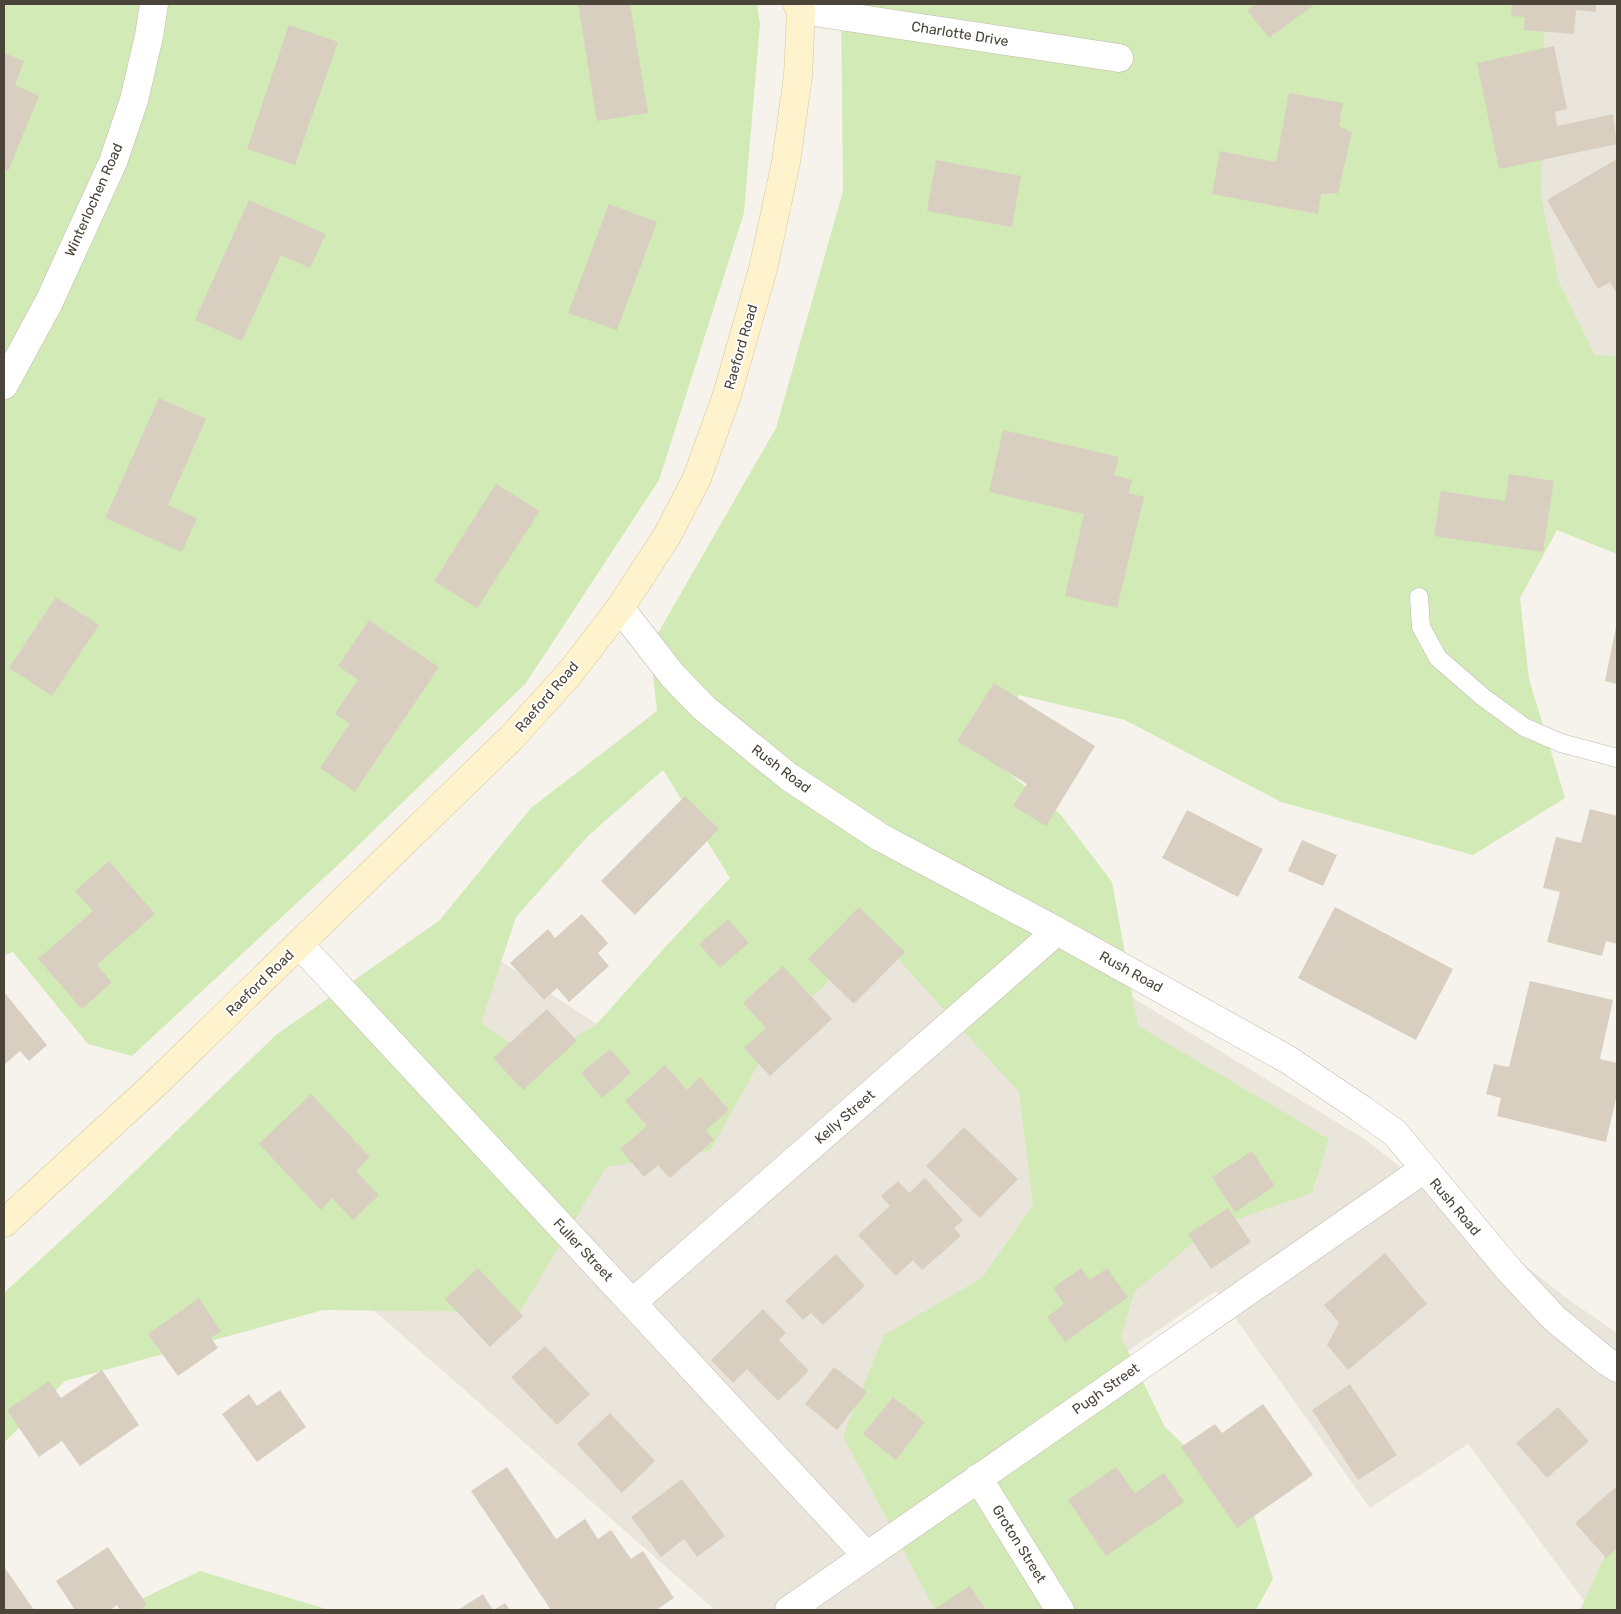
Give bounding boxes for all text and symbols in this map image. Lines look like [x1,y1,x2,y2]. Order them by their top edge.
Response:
street label: Charlotte Drive [910,18,1010,50]
street label: Winterlochen Road [61,141,127,259]
street label: Raeford Road [721,302,761,392]
street label: Raeford Road [512,658,582,736]
street label: Rush Road [748,741,814,797]
street label: Raeford Road [222,946,298,1020]
street label: Rush Road [1096,948,1166,996]
street label: Kelly Street [812,1086,879,1148]
street label: Rush Road [1426,1175,1484,1239]
street label: Fuller Street [549,1215,617,1285]
street label: Pugh Street [1069,1359,1143,1418]
street label: Groton Street [988,1502,1050,1587]

